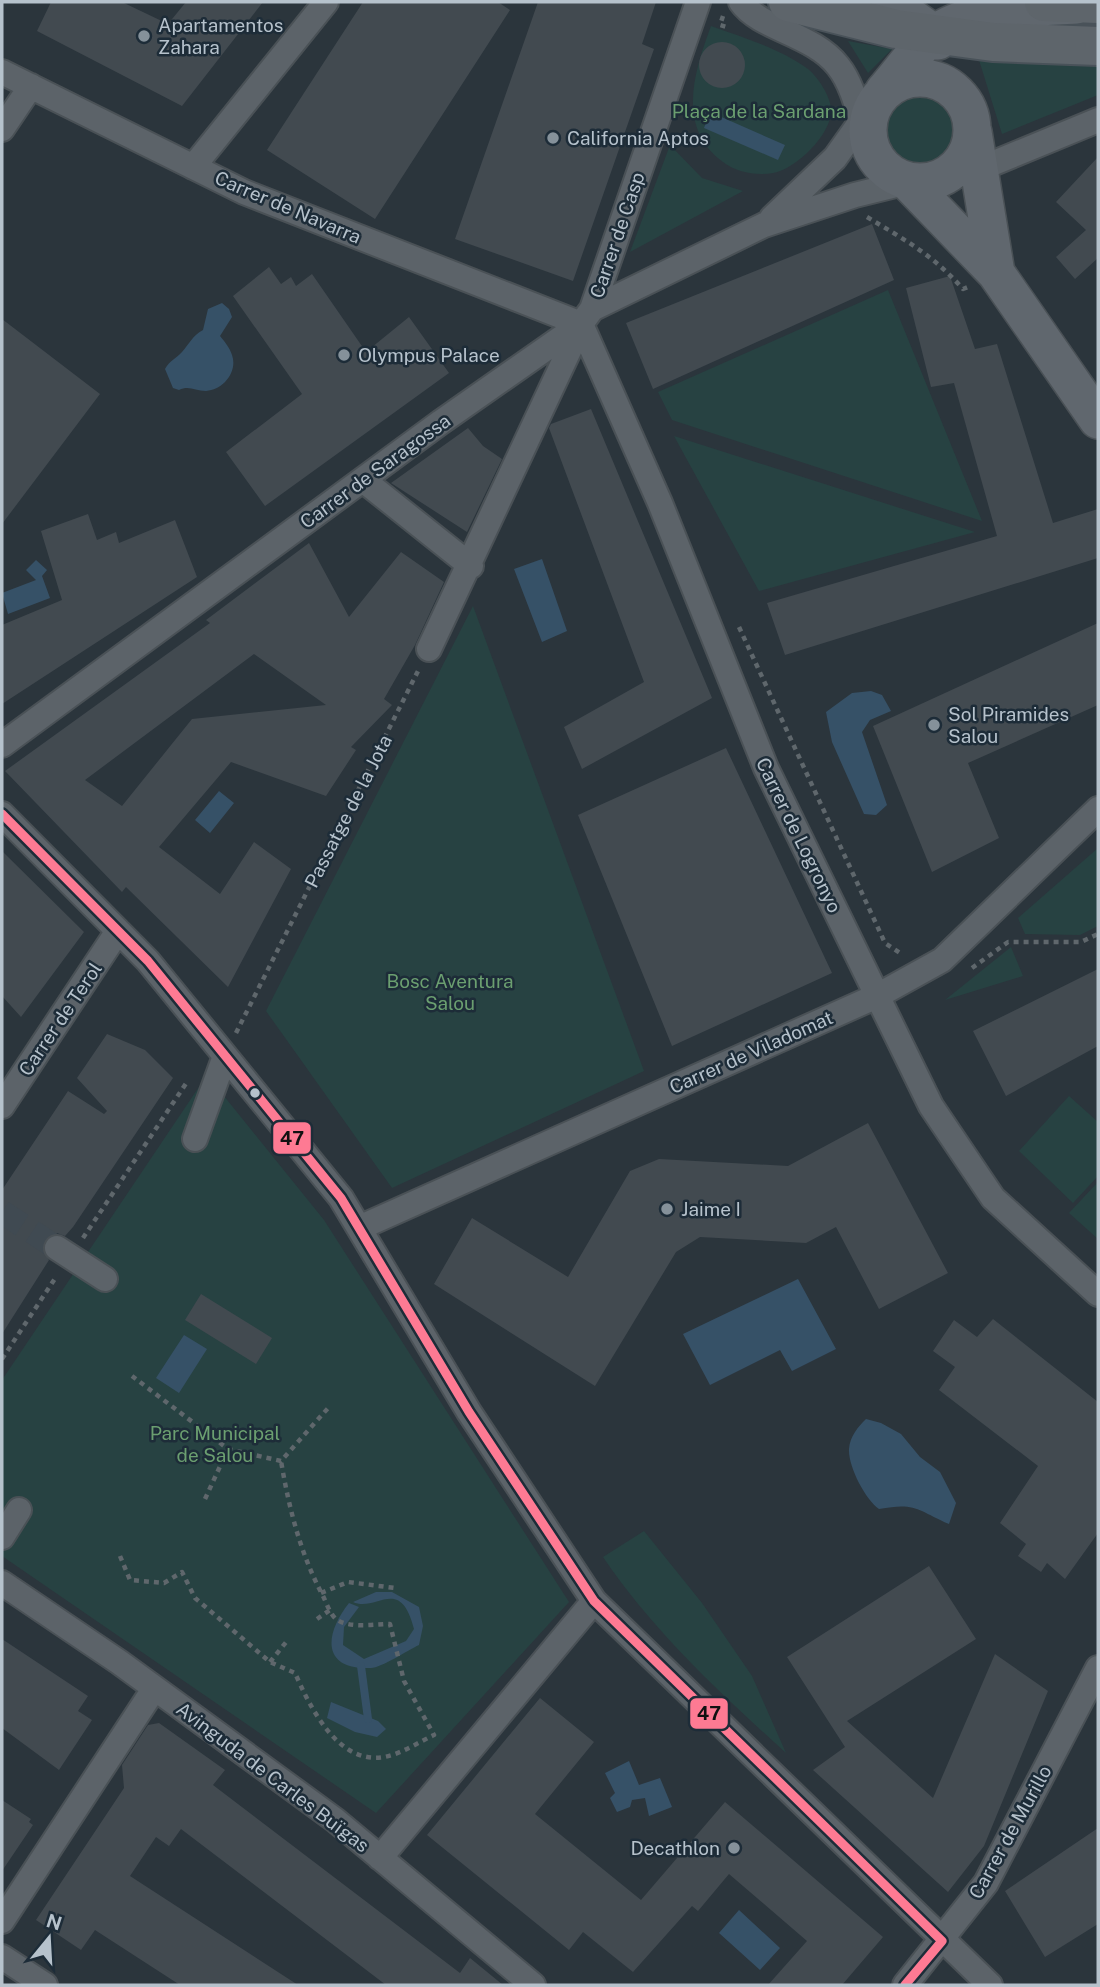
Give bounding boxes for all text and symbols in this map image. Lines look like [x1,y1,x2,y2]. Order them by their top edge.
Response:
place label: Apartamentos Zahara [158,14,283,58]
marker: Apartamentos Zahara [136,28,152,44]
park label: Plaça de la Sardana [672,100,846,122]
place label: California Aptos [567,127,709,149]
marker: California Aptos [545,130,561,146]
street label: Carrer de Navarra [212,166,364,248]
street label: Carrer de Casp [585,169,649,301]
place label: Olympus Palace [358,344,500,366]
marker: Olympus Palace [336,347,352,363]
street label: Carrer de Saragossa [296,409,454,533]
place label: Sol Piramides Salou [948,703,1069,747]
marker: Sol Piramides Salou [926,717,942,733]
street label: Passatge de la Jota [300,731,396,891]
street label: Carrer de Logronyo [752,754,846,916]
street label: Carrer de Terol [14,958,106,1080]
park label: Bosc Aventura Salou [386,970,514,1014]
street label: Carrer de Viladomat [666,1006,836,1098]
unlabelled marker [248,1086,262,1100]
line badge: 47 [272,1121,312,1155]
text: 47 [280,1127,304,1149]
place label: Jaime I [681,1198,741,1220]
marker: Jaime I [659,1201,675,1217]
park label: Parc Municipal de Salou [150,1422,280,1466]
street label: Avinguda de Carles Buïgas [172,1697,374,1857]
line badge: 47 [689,1697,729,1730]
text: 47 [697,1702,721,1724]
street label: Carrer de Murillo [964,1761,1056,1903]
place label: Decathlon [630,1837,720,1859]
marker: Decathlon [726,1840,742,1856]
north arrow [14,1903,84,1973]
text: N [44,1909,65,1935]

